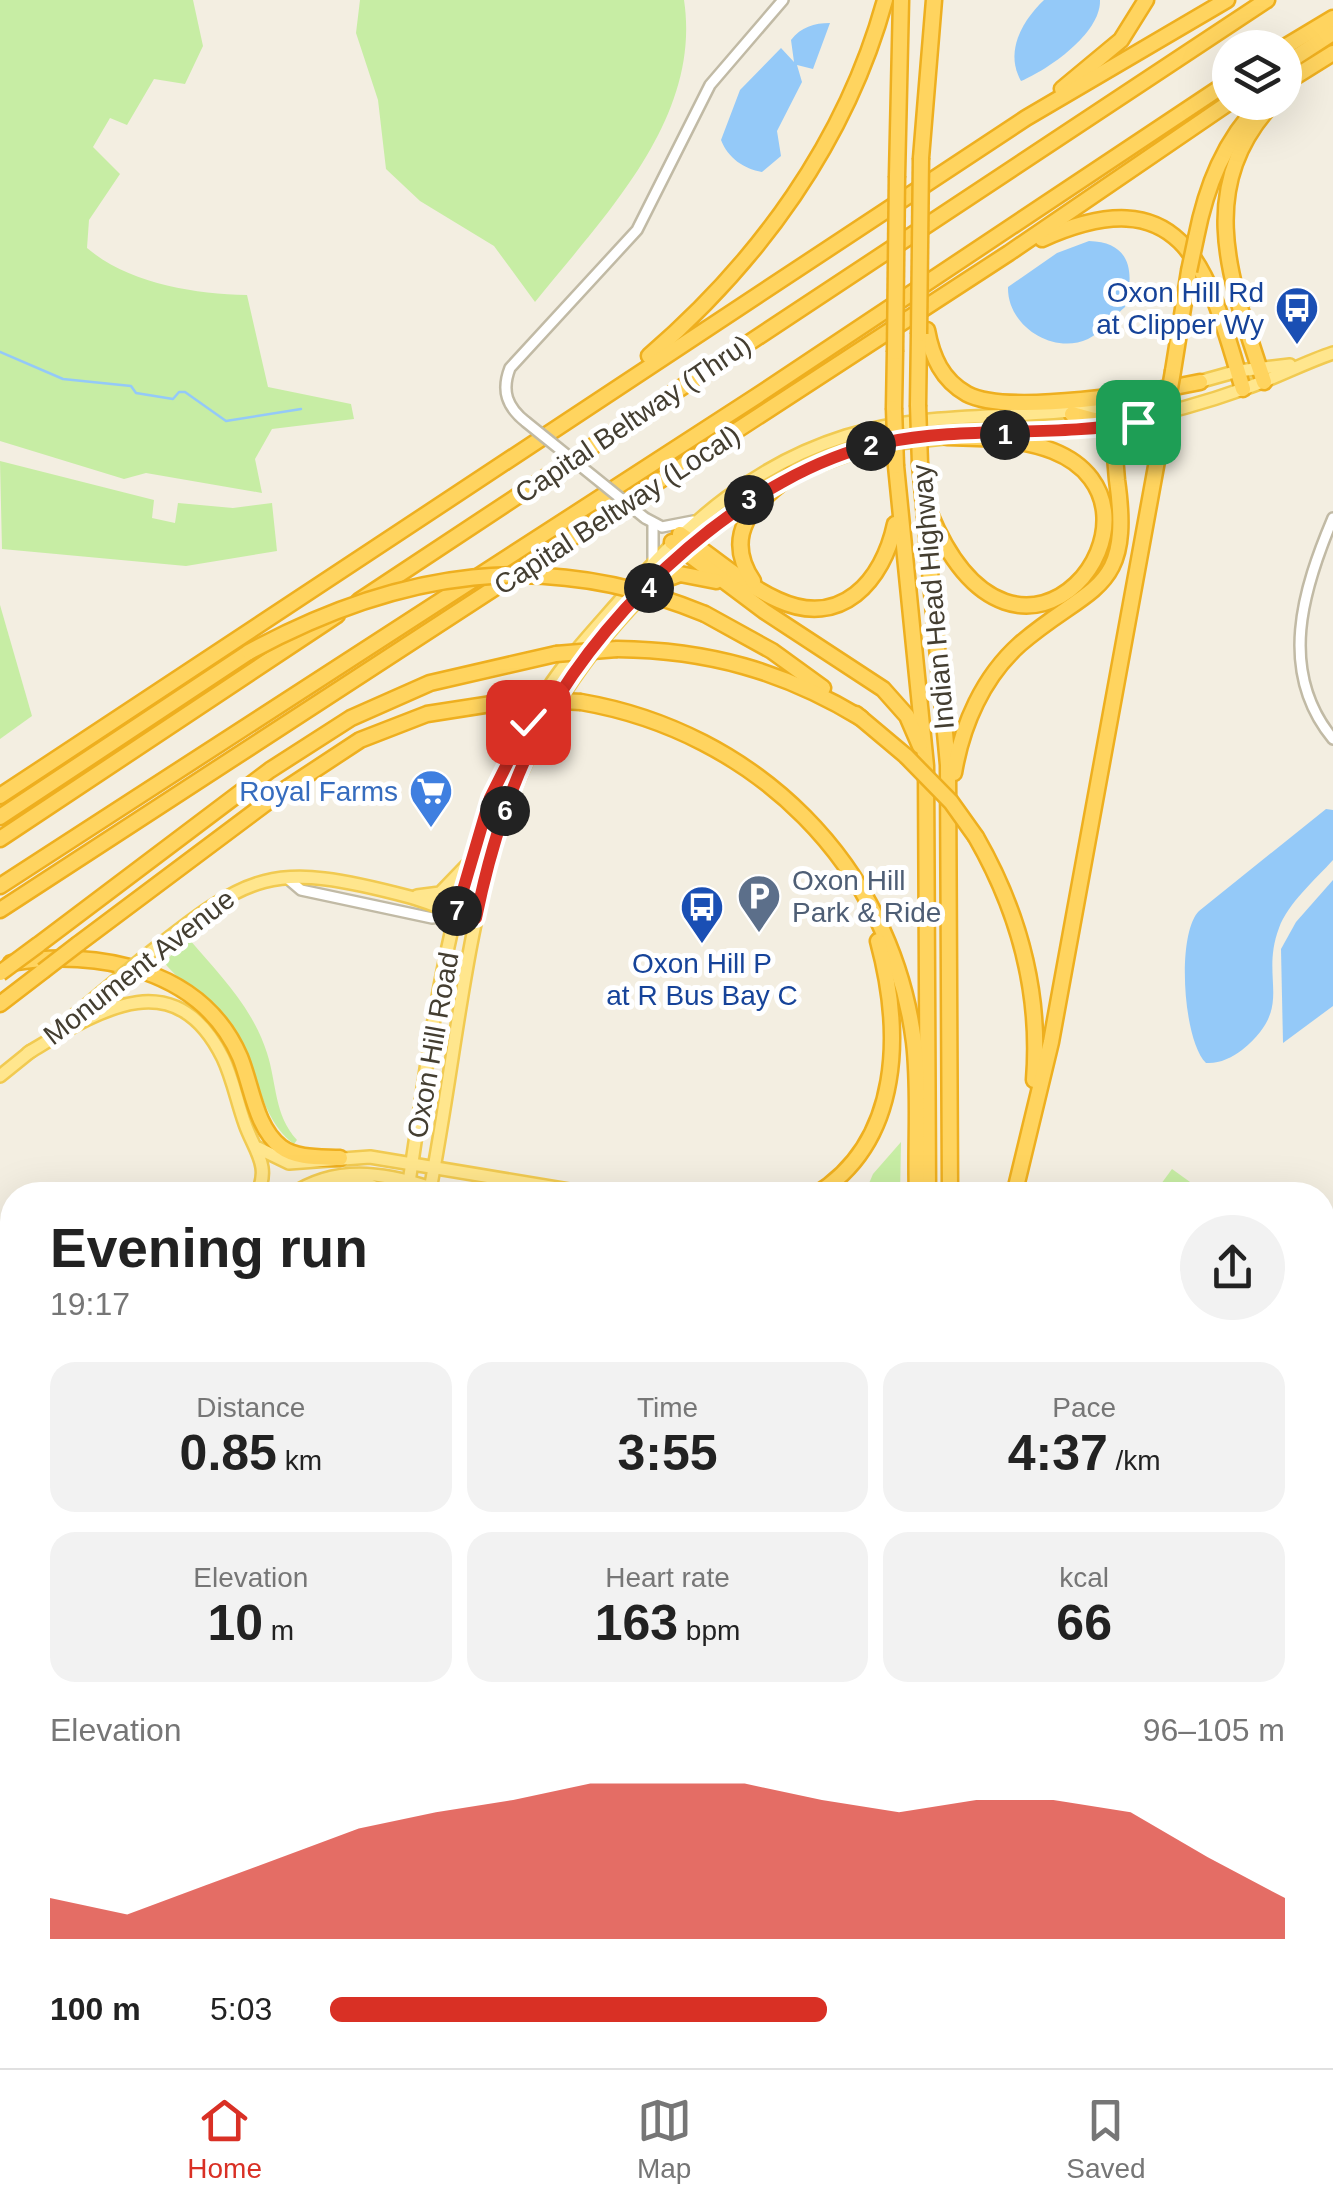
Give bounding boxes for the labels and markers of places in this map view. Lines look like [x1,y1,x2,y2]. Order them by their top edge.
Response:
place label: Oxon Hill Rd at Clipper Wy [1096,277,1264,340]
bus stop icon: Oxon Hill Rd at Clipper Wy [1274,285,1320,346]
pin [1096,380,1181,465]
pin: 1 [980,410,1030,460]
pin: 2 [846,421,896,471]
pin: 3 [724,475,774,525]
pin: 4 [624,563,674,613]
pin [486,680,571,765]
supermarket icon: Royal Farms [408,768,454,829]
place label: Royal Farms [239,776,398,807]
pin: 6 [480,786,530,836]
place label: Oxon Hill Park & Ride [792,865,941,928]
parking icon: Oxon Hill Park & Ride [736,873,782,934]
bus stop icon: Oxon Hill P at R Bus Bay C [679,884,725,945]
pin: 7 [432,886,482,936]
place label: Oxon Hill P at R Bus Bay C [606,948,798,1011]

